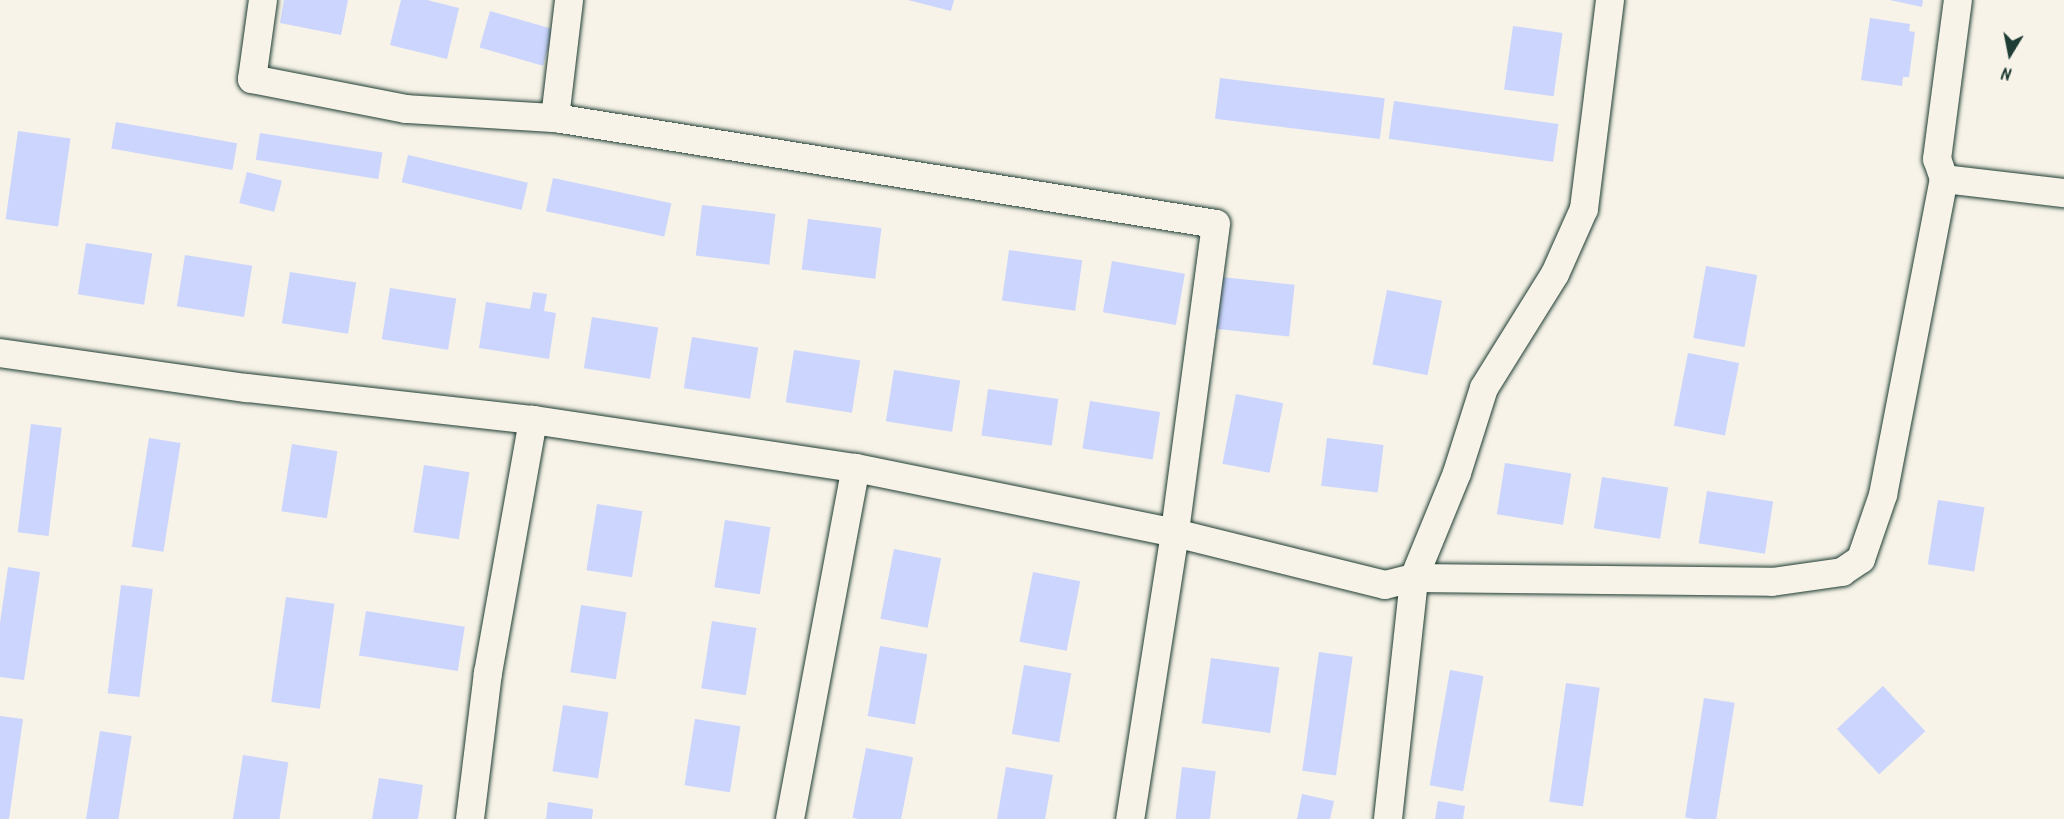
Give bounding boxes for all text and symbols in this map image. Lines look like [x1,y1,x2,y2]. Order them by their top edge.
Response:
north arrow [1980,24,2040,84]
text: N [2000,59,2014,85]

